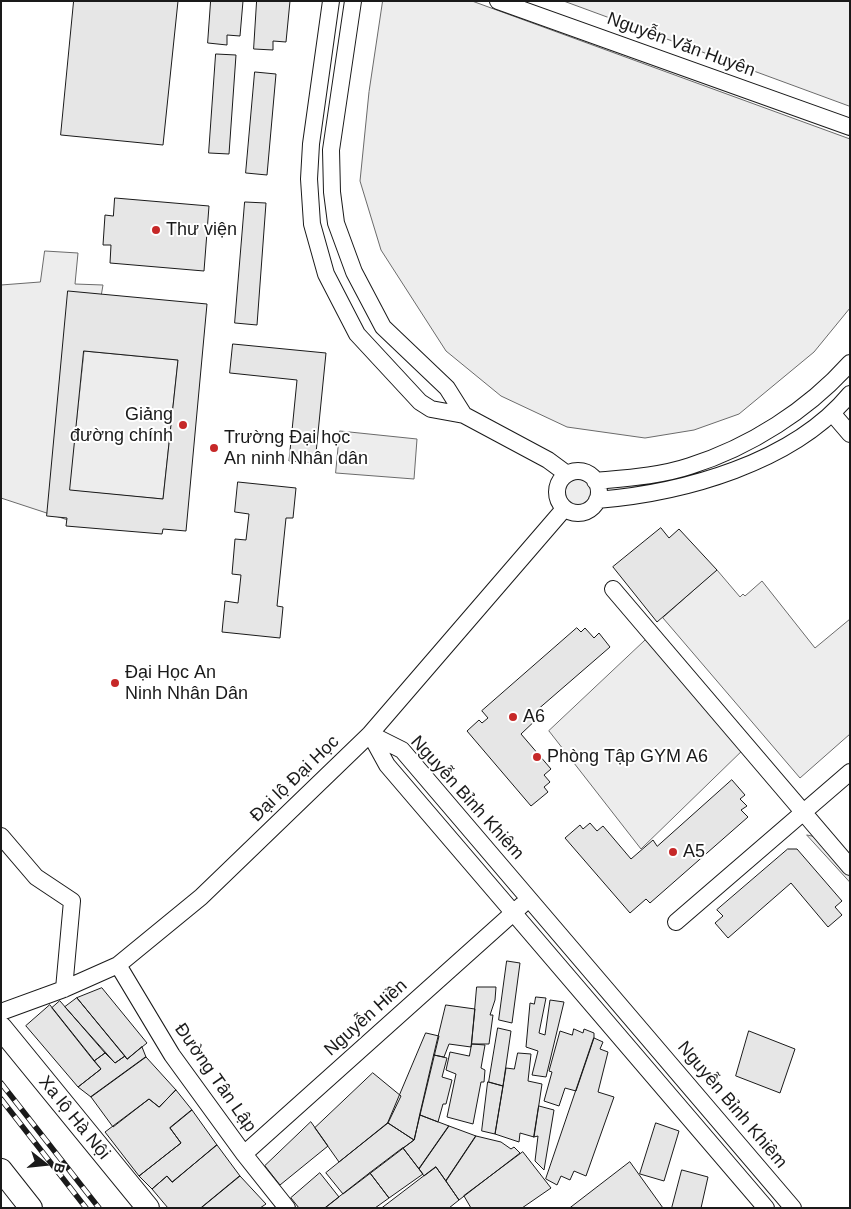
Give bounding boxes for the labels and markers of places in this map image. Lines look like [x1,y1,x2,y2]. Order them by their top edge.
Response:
place label: Thư viện [166,219,237,241]
marker: Thư viện [150,224,162,236]
place label: Giảng đường chính [70,404,173,446]
marker: Giảng đường chính [177,419,189,431]
place label: Trường Đại học An ninh Nhân dân [224,427,368,469]
marker: Trường Đại học An ninh Nhân dân [208,442,220,454]
place label: Đại Học An Ninh Nhân Dân [125,662,248,704]
marker: Đại Học An Ninh Nhân Dân [109,677,121,689]
place label: A6 [523,706,545,728]
marker: A6 [507,711,519,723]
place label: Phòng Tập GYM A6 [547,746,708,768]
marker: Phòng Tập GYM A6 [531,751,543,763]
place label: A5 [683,841,705,863]
marker: A5 [667,846,679,858]

